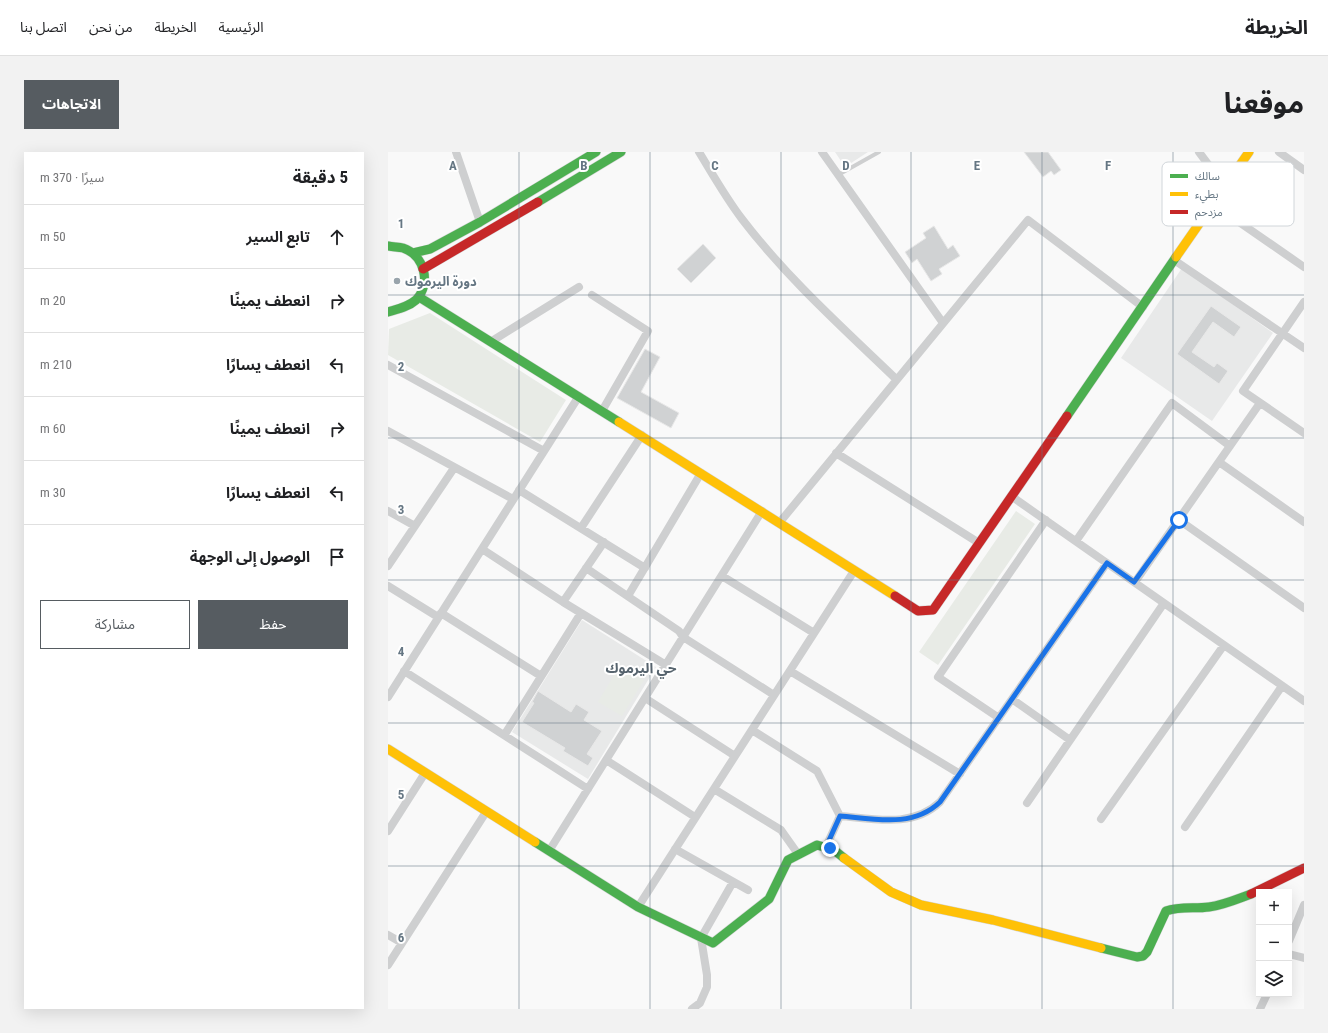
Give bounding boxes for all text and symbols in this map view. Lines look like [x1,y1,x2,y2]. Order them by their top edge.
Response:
text: الخريطة [1245,16,1308,39]
text: اتصل بنا [20,19,67,35]
text: من نحن [89,19,133,35]
text: الخريطة [155,19,197,35]
text: الرئيسية [219,19,264,35]
button: الاتجاهات [24,80,119,129]
text: موقعنا [1224,87,1304,120]
text: A [449,158,457,173]
text: B [580,158,588,173]
text: C [711,158,719,173]
text: D [842,158,850,173]
text: E [974,158,981,173]
text: F [1105,158,1111,173]
legend [1162,162,1294,226]
text: 5 دقيقة [293,167,348,187]
text: سيرًا · 370 m [40,170,104,185]
text: سالك [1195,170,1220,183]
text: بطيء [1195,188,1218,204]
text: مزدحم [1195,206,1223,221]
text: 1 [398,216,404,231]
icon: ahead [326,226,348,248]
text: تابع السير [246,228,310,246]
text: 50 m [40,229,66,244]
place label: دورة اليرموك [405,274,477,289]
marker: دورة اليرموك [392,276,402,286]
icon: right [326,290,348,312]
text: انعطف يمينًا [230,292,310,310]
text: 20 m [40,293,66,308]
icon: left [326,354,348,376]
text: انعطف يسارًا [226,356,310,374]
text: 210 m [40,357,72,372]
text: 2 [398,359,405,374]
icon: right [326,418,348,440]
text: انعطف يمينًا [230,420,310,438]
text: 60 m [40,421,66,436]
icon: left [326,482,348,504]
text: انعطف يسارًا [226,484,310,502]
text: 30 m [40,485,66,500]
text: 3 [398,502,404,517]
route start [1170,511,1188,529]
icon: arrive [326,546,348,568]
text: الوصول إلى الوجهة [190,548,310,566]
button: مشاركة [40,600,190,649]
button: حفظ [198,600,348,649]
text: 4 [398,644,405,659]
district label: حي اليرموك [605,660,677,679]
text: 5 [398,787,405,802]
route end [821,839,839,857]
map controls [1256,889,1292,997]
button: + [1256,889,1292,925]
button: − [1256,925,1292,961]
text: 6 [398,930,405,945]
button: layers [1256,961,1292,997]

